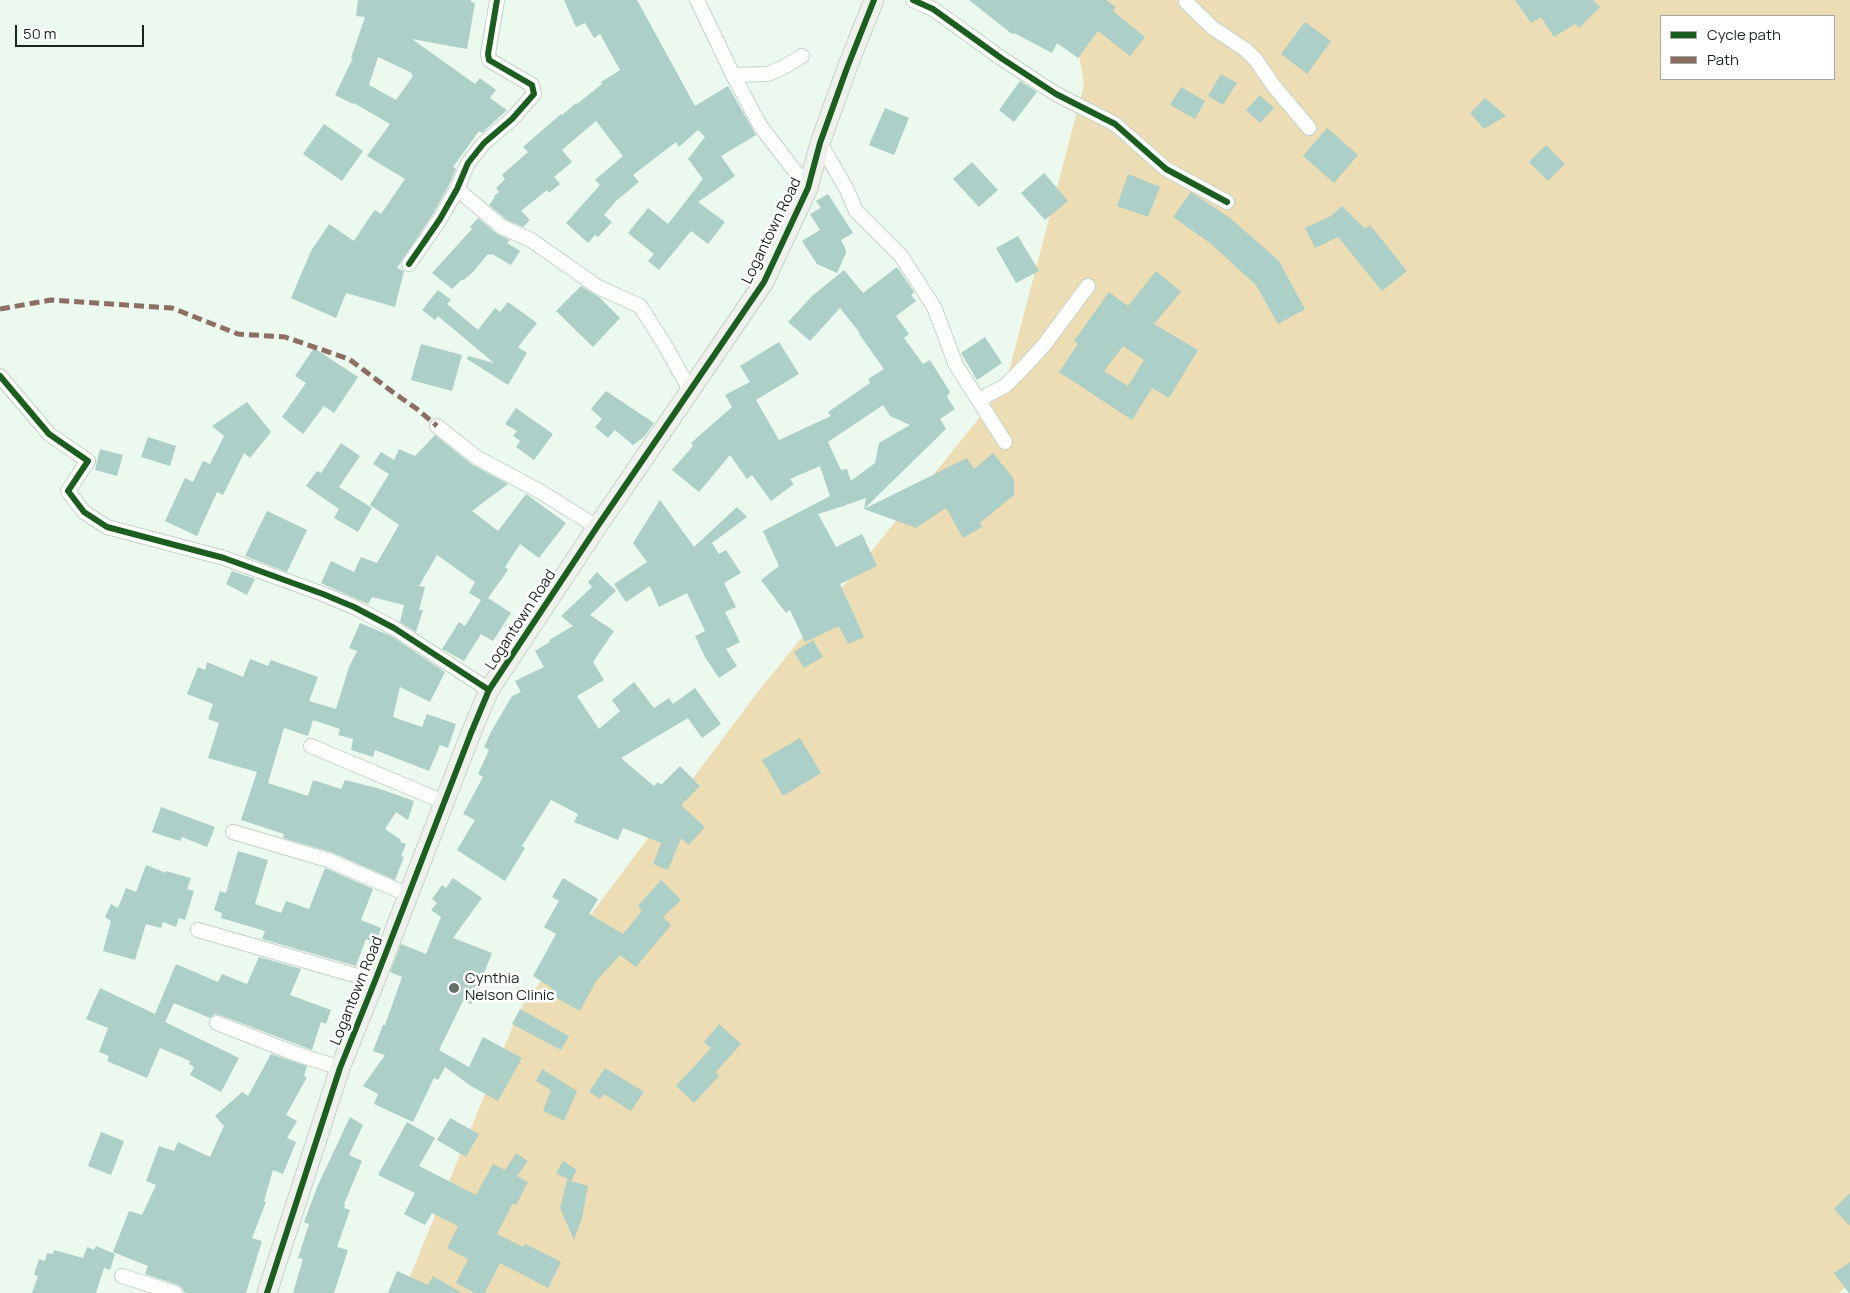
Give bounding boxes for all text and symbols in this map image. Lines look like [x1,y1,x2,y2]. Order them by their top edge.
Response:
scale bar [18,15,146,47]
legend [1660,15,1835,80]
text: 50 m [23,23,57,44]
text: Cycle path [1707,24,1781,45]
text: Path [1707,49,1739,70]
street label: Logantown Road [739,175,805,287]
street label: Logantown Road [482,566,560,674]
street label: Logantown Road [327,934,387,1048]
place label: Cynthia Nelson Clinic [465,970,555,1005]
marker: Cynthia Nelson Clinic [447,981,461,995]

